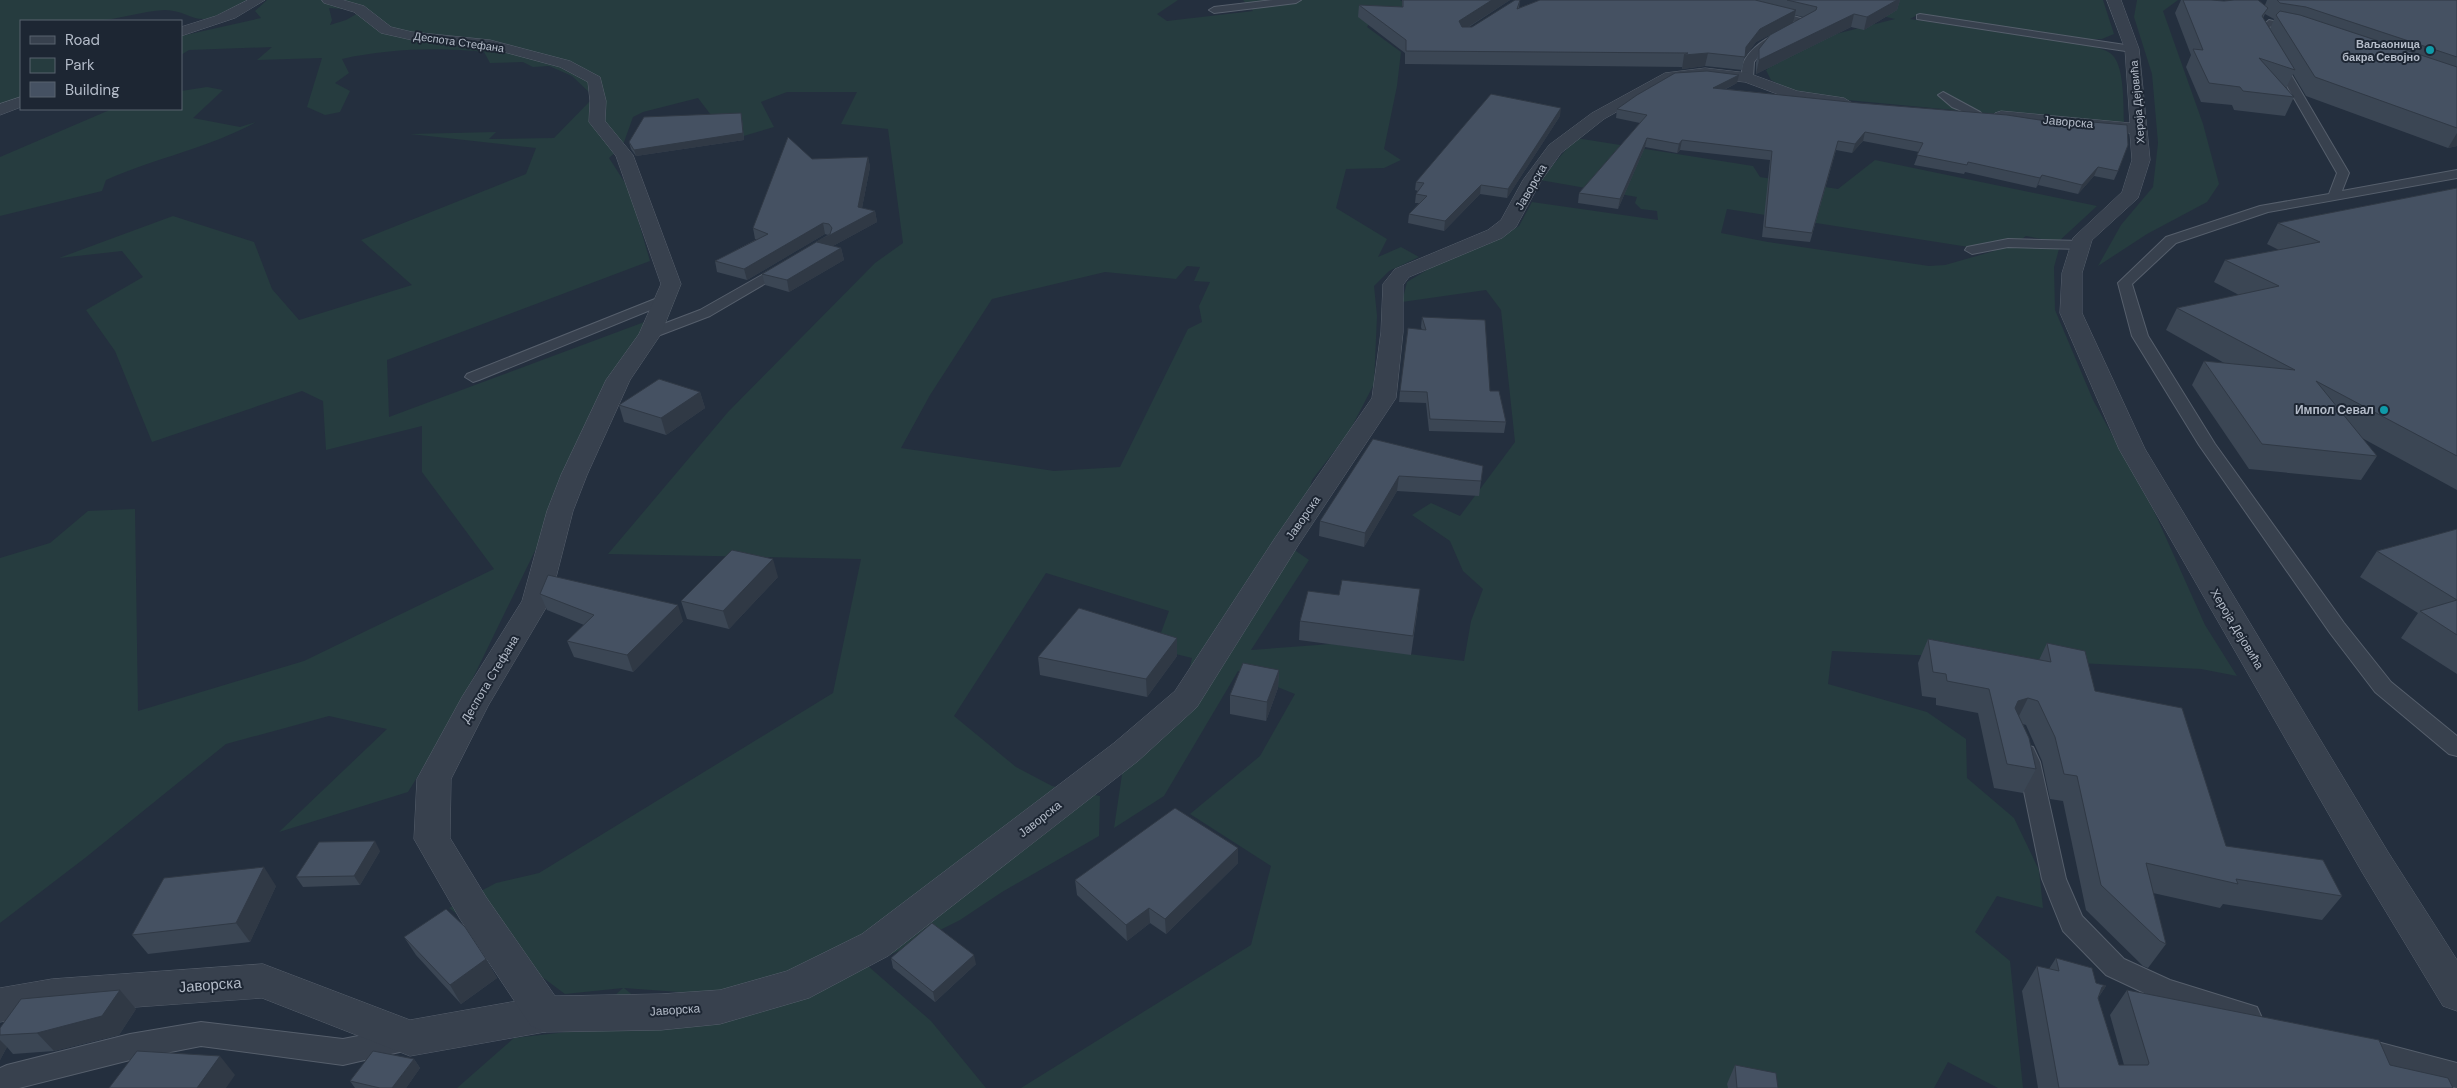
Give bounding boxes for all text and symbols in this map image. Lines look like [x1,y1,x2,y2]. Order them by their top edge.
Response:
legend [20,20,182,110]
street label: Деспота Стефана [413,29,506,55]
text: Road [65,30,100,50]
place label: Ваљаоница бакра Севојно [2342,37,2421,64]
marker: Ваљаоница бакра Севојно [2424,44,2436,56]
text: Park [65,55,95,75]
street label: Хероја Дејовића [2126,59,2148,144]
text: Building [65,80,120,100]
street label: Јаворска [2042,112,2094,132]
street label: Јаворска [1511,161,1551,213]
place label: Импол Севал [2295,402,2374,418]
marker: Импол Севал [2378,404,2390,416]
street label: Јаворска [1282,492,1324,543]
street label: Хероја Дејовића [2207,586,2267,672]
street label: Деспота Стефана [458,632,523,726]
street label: Јаворска [1015,797,1065,841]
street label: Јаворска [178,973,243,997]
street label: Јаворска [649,1000,701,1020]

